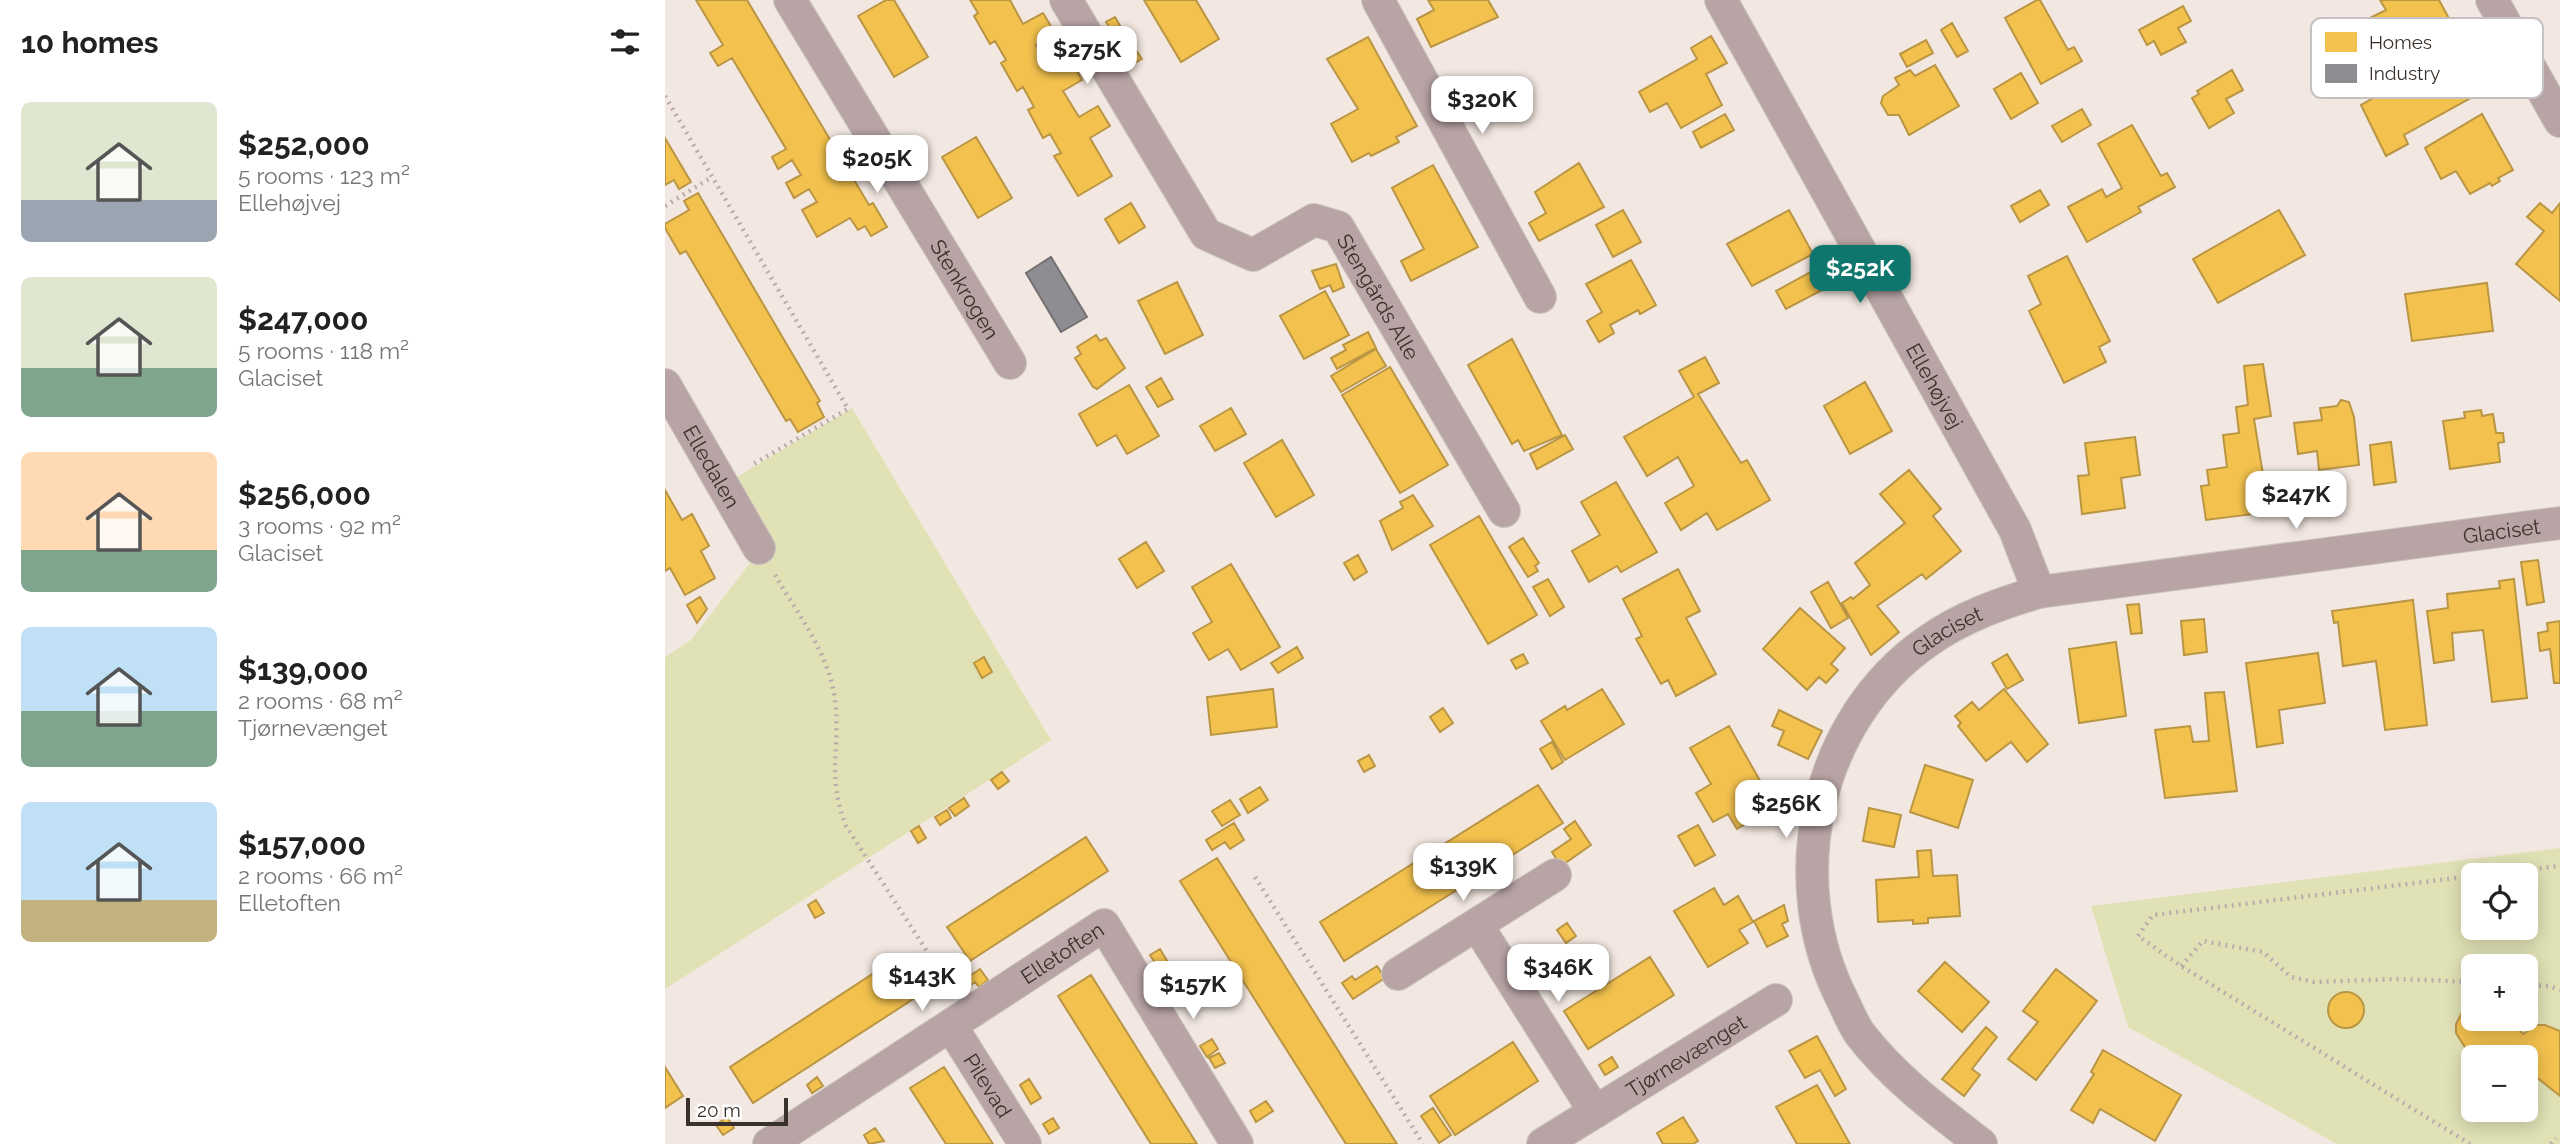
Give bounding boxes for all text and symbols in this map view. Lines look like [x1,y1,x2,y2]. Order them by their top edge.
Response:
legend [2311,18,2543,98]
icon: filters [606,23,644,61]
text: 10 homes [21,25,158,60]
pin: $275K [1038,27,1136,86]
text: Homes [2369,31,2432,53]
text: $275K [1053,35,1121,62]
text: Industry [2369,62,2440,84]
pin: $320K [1433,76,1531,136]
text: $320K [1447,85,1517,112]
text: $252,000 [238,127,370,162]
icon: home [77,130,161,214]
pin: $205K [828,136,926,195]
text: $205K [842,144,912,171]
text: 5 rooms · 123 m² [238,162,410,189]
text: Ellehøjvej [238,189,341,216]
street label: Stengårds Alle [1332,229,1425,364]
street label: Stenkrogen [925,235,1005,344]
pin: $252K [1811,246,1909,305]
text: $252K [1826,254,1894,281]
text: $247,000 [238,302,368,337]
icon: home [77,305,161,389]
text: 5 rooms · 118 m² [238,337,409,364]
street label: Ellehøjvej [1901,339,1969,433]
text: Glaciset [238,364,323,391]
street label: Elledalen [678,421,746,512]
pin: $247K [2247,472,2345,531]
text: $256,000 [238,477,371,512]
icon: home [77,480,161,564]
text: $247K [2262,480,2330,507]
text: 3 rooms · 92 m² [238,512,401,539]
street label: Glaciset [2461,513,2542,548]
text: Glaciset [238,539,323,566]
street label: Glaciset [1906,601,1986,661]
text: $139,000 [238,652,368,687]
icon: home [77,655,161,739]
text: 2 rooms · 68 m² [238,687,403,714]
text: Tjørnevænget [238,714,388,741]
pin: $256K [1737,780,1835,840]
text: $256K [1751,789,1821,816]
text: $157,000 [238,827,366,862]
icon: home [77,830,161,914]
pin: $139K [1414,844,1512,903]
text: $139K [1429,852,1497,879]
text: 2 rooms · 66 m² [238,862,403,889]
map controls [2461,863,2538,1122]
button: locate [2461,863,2538,940]
text: Elletoften [238,889,341,916]
street label: Elletoften [1016,916,1108,989]
pin: $346K [1509,944,1607,1004]
text: $346K [1523,953,1593,980]
pin: $143K [873,954,971,1013]
button: + [2461,954,2538,1031]
text: $143K [888,962,956,989]
pin: $157K [1144,962,1242,1021]
text: $157K [1160,970,1226,997]
street label: Tjørnevænget [1621,1009,1751,1102]
button: − [2461,1045,2538,1122]
street label: Pilevad [959,1049,1018,1122]
scale bar [686,1095,787,1127]
text: 20 m [697,1099,741,1121]

